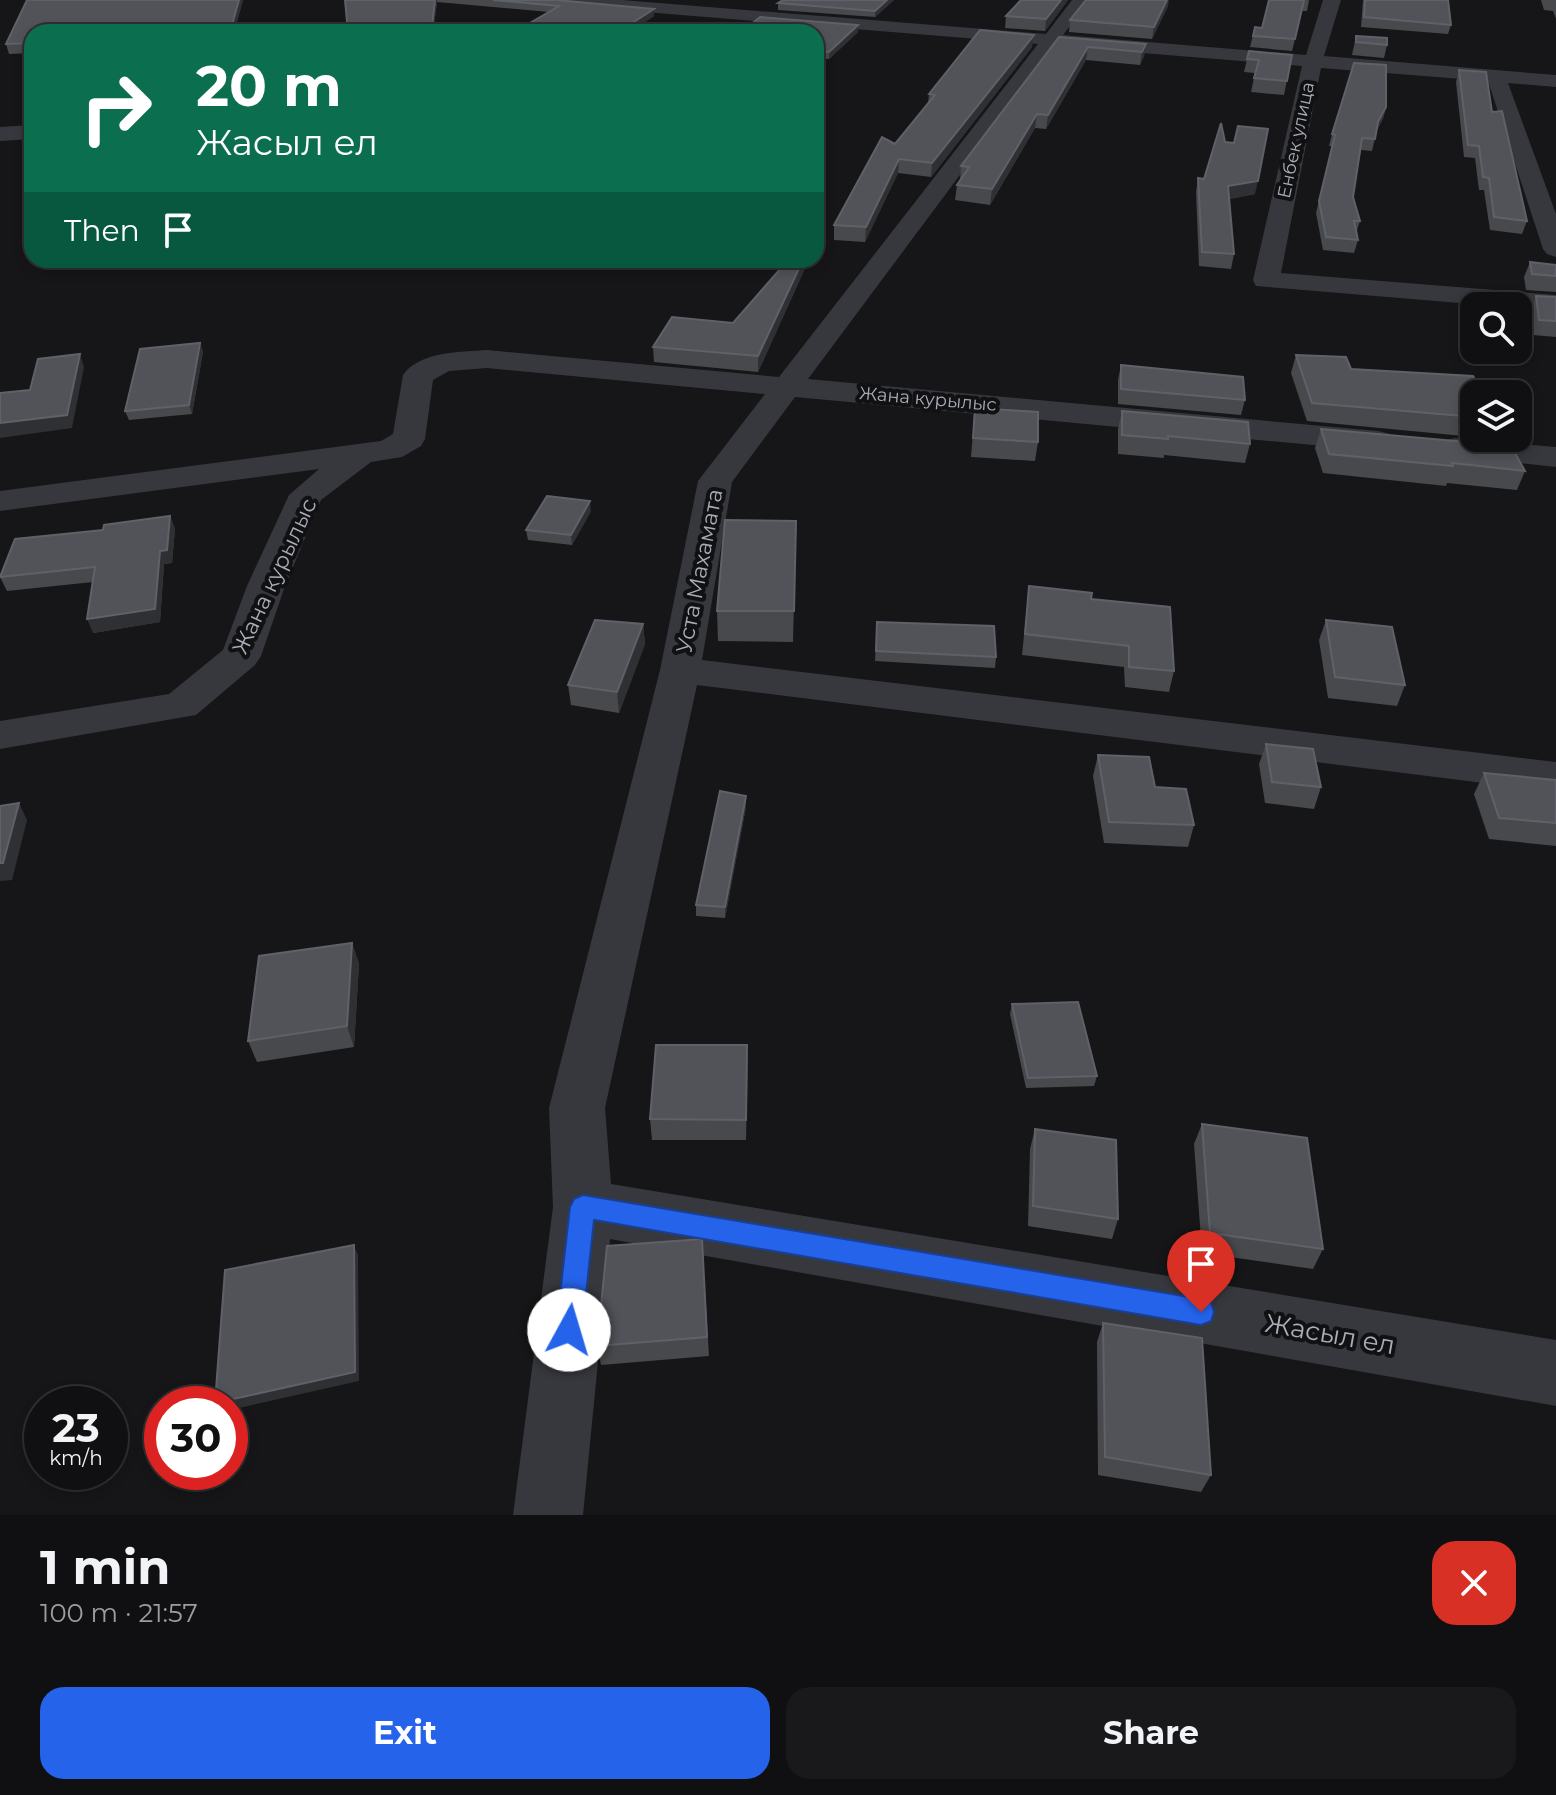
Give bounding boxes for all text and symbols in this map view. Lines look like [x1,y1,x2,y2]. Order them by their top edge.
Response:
text: 20 m [196,52,342,120]
icon: right [64,56,168,160]
street label: Енбек улица [1273,80,1319,200]
text: Жасыл ел [196,120,378,164]
icon: arrive [156,208,200,252]
text: Then [64,212,140,249]
map controls [1460,292,1532,452]
button: search [1460,292,1532,364]
button: layers [1460,380,1532,452]
street label: Жана курылыс [858,382,998,416]
street label: Уста Махамата [670,487,729,655]
street label: Жана курылыс [227,494,322,658]
pin [1167,1230,1235,1312]
icon: arrive [1179,1242,1223,1286]
position arrow [527,1288,611,1372]
street label: Жасыл ел [1262,1307,1398,1361]
speed limit sign: 30 [144,1386,248,1490]
text: 23 [52,1403,100,1452]
text: km/h [49,1446,103,1470]
text: 1 min [40,1538,170,1596]
button: close [1432,1541,1516,1625]
text: 100 m · 21:57 [40,1597,198,1629]
button: Exit [40,1687,770,1779]
button: Share [786,1687,1516,1779]

